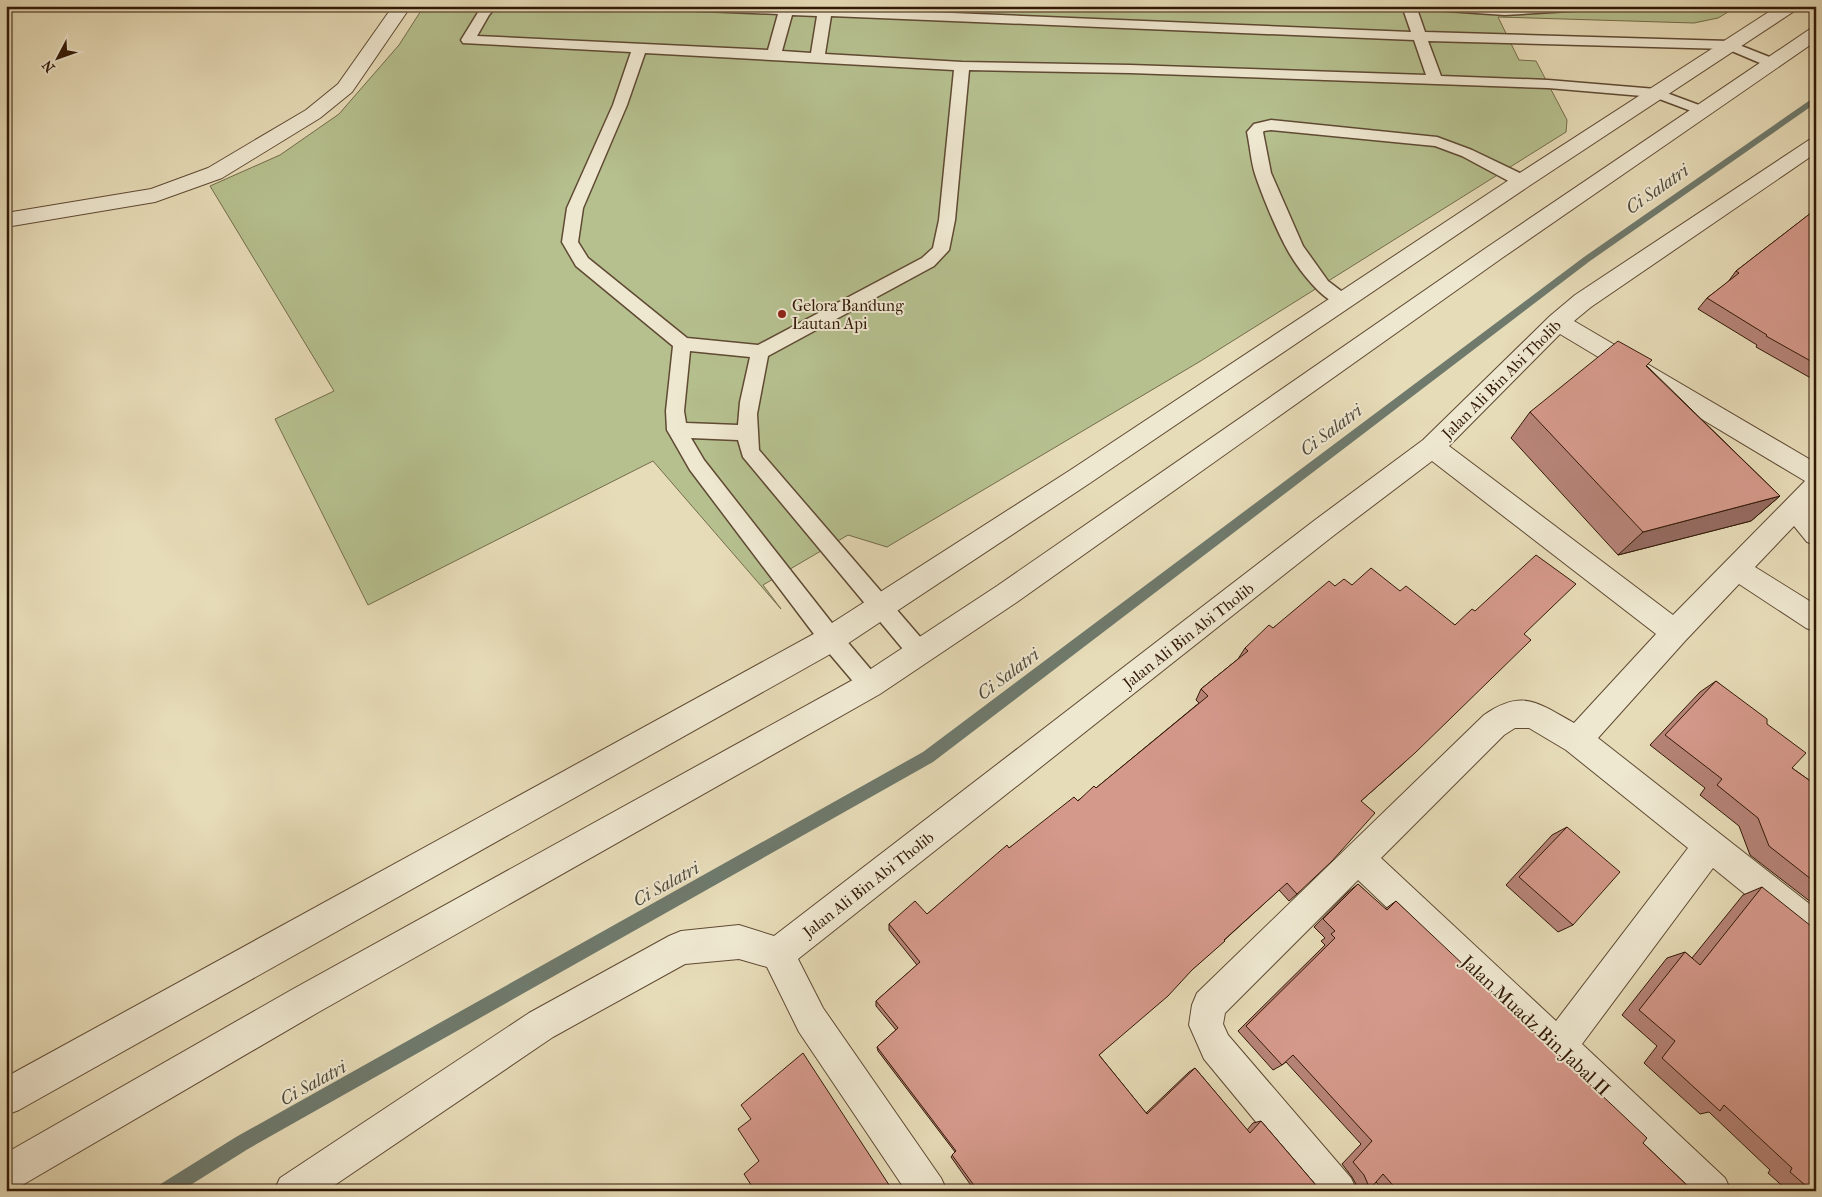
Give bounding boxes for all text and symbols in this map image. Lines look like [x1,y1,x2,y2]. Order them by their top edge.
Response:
north arrow [32,32,82,82]
text: N [38,56,58,76]
water label: Ci Salatri [1622,159,1694,219]
place label: Gelora Bandung Lautan Api [792,296,904,333]
marker: Gelora Bandung Lautan Api [776,308,788,320]
street label: Jalan Ali Bin Abi Tholib [1436,316,1565,444]
water label: Ci Salatri [1296,399,1368,460]
street label: Jalan Ali Bin Abi Tholib [1118,578,1257,694]
water label: Ci Salatri [973,643,1045,704]
street label: Jalan Ali Bin Abi Tholib [798,827,937,943]
water label: Ci Salatri [630,857,705,911]
street label: Jalan Muadz Bin Jabal II [1455,950,1614,1101]
water label: Ci Salatri [277,1056,352,1110]

